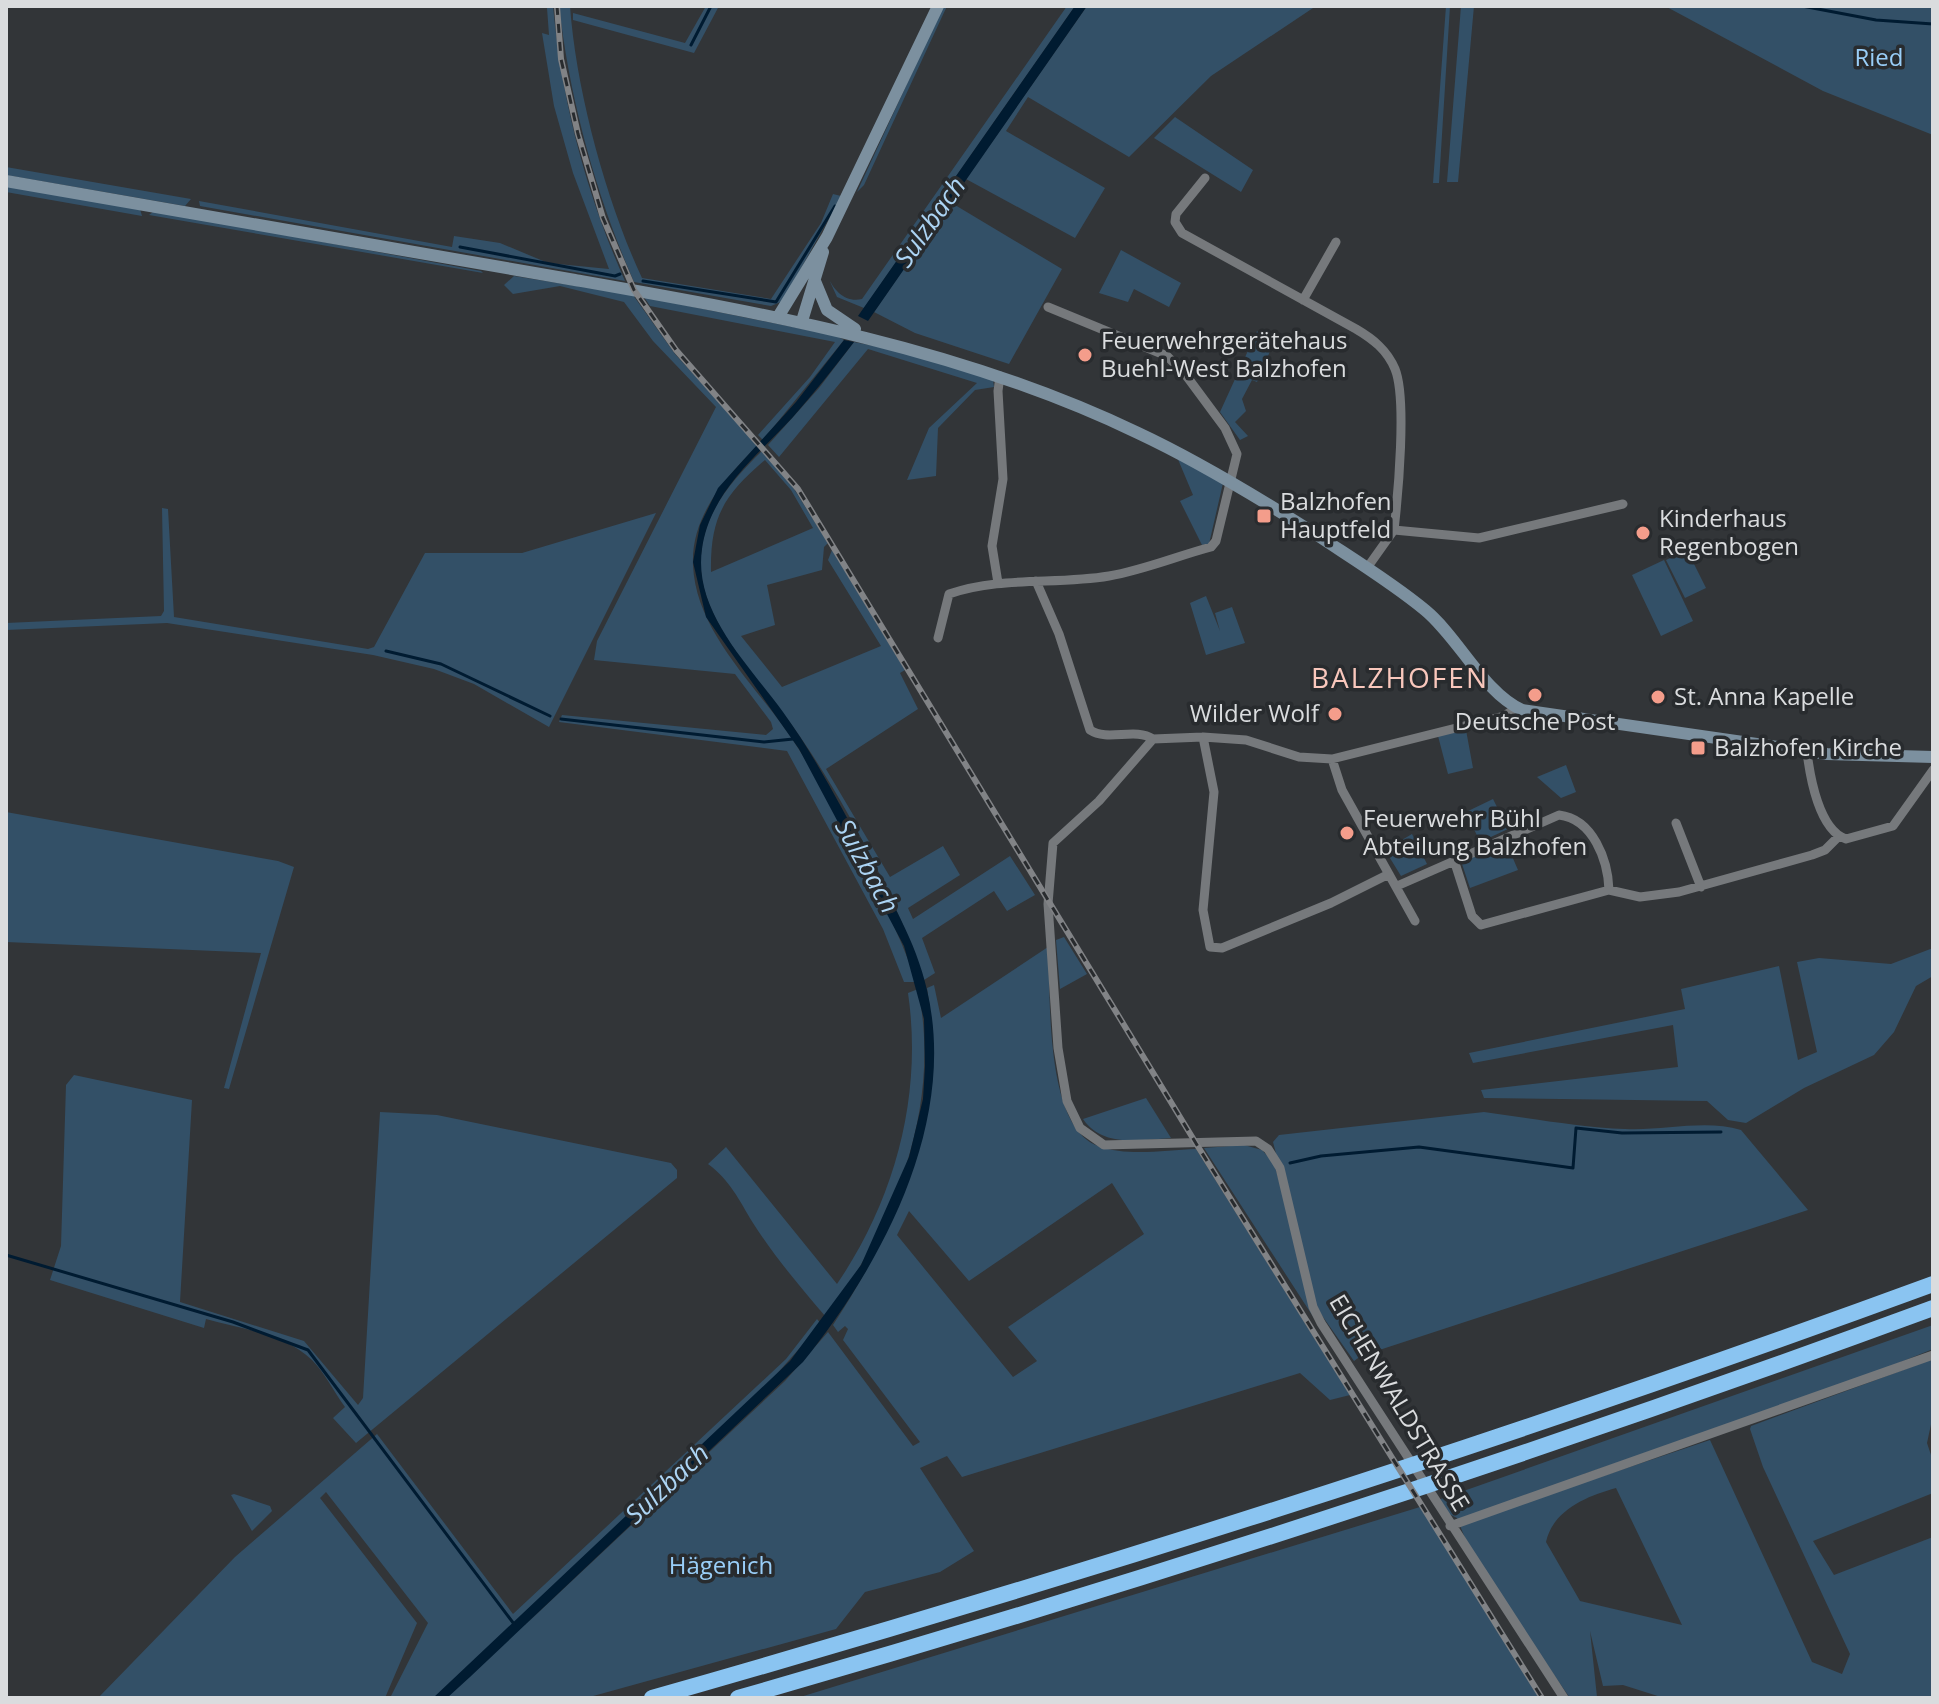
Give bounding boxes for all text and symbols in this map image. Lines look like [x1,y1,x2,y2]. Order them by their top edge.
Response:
park label: Ried [1854,40,1904,73]
water label: Sulzbach [885,169,973,274]
place label: Feuerwehrgerätehaus Buehl-West Balzhofen [1101,323,1347,384]
marker: Feuerwehrgerätehaus Buehl-West Balzhofen [1076,346,1094,364]
place label: Balzhofen Hauptfeld [1280,484,1392,545]
place label: Kinderhaus Regenbogen [1659,501,1799,562]
marker: Balzhofen Hauptfeld [1255,507,1273,525]
marker: Kinderhaus Regenbogen [1634,524,1652,542]
district label: BALZHOFEN [1311,658,1489,696]
place label: St. Anna Kapelle [1674,679,1854,712]
marker: Deutsche Post [1526,686,1544,704]
marker: St. Anna Kapelle [1649,688,1667,706]
place label: Wilder Wolf [1190,696,1321,729]
place label: Deutsche Post [1455,704,1615,737]
marker: Wilder Wolf [1326,705,1344,723]
place label: Balzhofen Kirche [1714,730,1902,763]
marker: Balzhofen Kirche [1689,739,1707,757]
place label: Feuerwehr Bühl Abteilung Balzhofen [1363,801,1587,862]
water label: Sulzbach [827,812,909,919]
marker: Feuerwehr Bühl Abteilung Balzhofen [1338,824,1356,842]
street label: EICHENWALDSTRASSE [1322,1288,1478,1517]
water label: Sulzbach [616,1435,716,1531]
park label: Hägenich [669,1548,773,1581]

